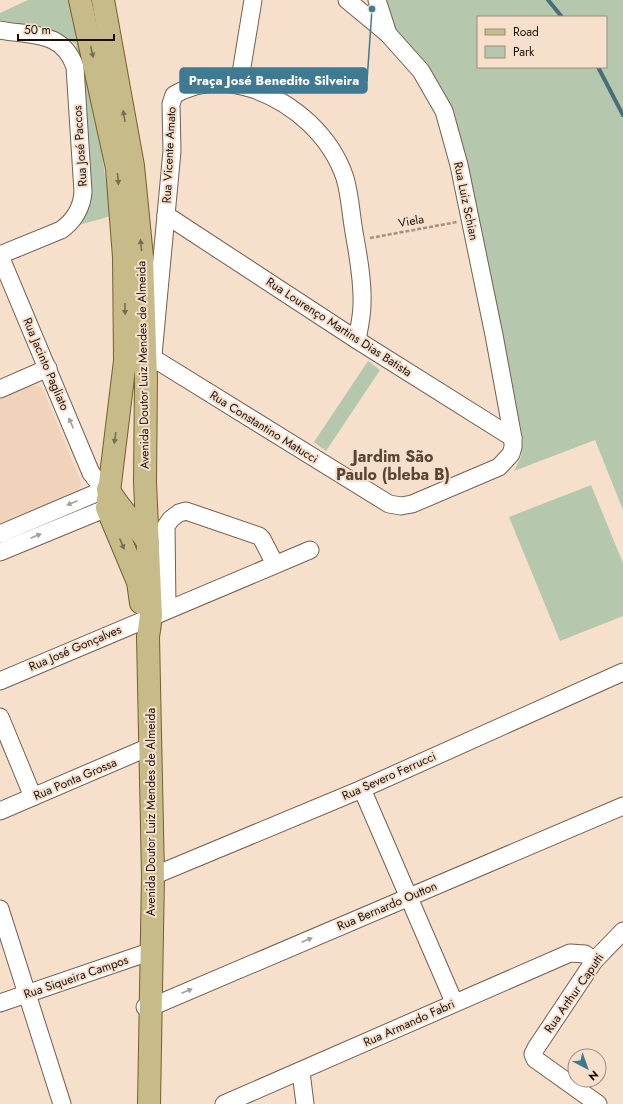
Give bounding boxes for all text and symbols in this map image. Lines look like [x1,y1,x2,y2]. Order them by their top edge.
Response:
scale bar [18,16,114,42]
legend [477,16,607,68]
text: 50 m [24,21,51,39]
text: Road [513,23,539,41]
text: Park [513,43,535,61]
one-way arrow [89,46,95,58]
callout: Praça José Benedito Silveira [180,68,367,93]
text: Praça José Benedito Silveira [189,71,359,90]
street label: Rua José Paccos [68,105,92,187]
street label: Rua Vicente Amato [157,106,181,204]
one-way arrow [121,110,127,122]
street label: Rua Luiz Schian [449,160,483,242]
one-way arrow [114,173,121,185]
street label: Viela [397,210,425,232]
one-way arrow [137,239,144,251]
street label: Avenida Doutor Luiz Mendes de Almeida [132,260,154,469]
street label: Rua Lourenço Martins Dias Batista [262,273,416,381]
one-way arrow [122,303,128,316]
street label: Rua Jacinto Pagliato [18,315,74,414]
street label: Rua Constantino Matucci [206,386,322,468]
one-way arrow [68,418,74,429]
one-way arrow [112,432,118,444]
district label: Jardim São Paulo (bleba B) [336,445,450,486]
one-way arrow [66,500,77,506]
one-way arrow [30,533,42,539]
one-way arrow [119,538,125,550]
street label: Rua José Gonçalves [26,620,124,676]
street label: Avenida Doutor Luiz Mendes de Almeida [142,708,160,916]
street label: Rua Severo Ferrucci [339,747,439,805]
street label: Rua Ponta Grossa [31,753,120,805]
street label: Rua Bernardo Outton [334,877,440,935]
one-way arrow [301,937,313,943]
street label: Rua Arthur Caputti [540,949,608,1037]
street label: Rua Siqueira Campos [21,951,131,1003]
one-way arrow [182,988,194,994]
street label: Rua Armando Fabri [360,995,458,1051]
north arrow [567,1048,607,1088]
text: N [585,1067,602,1084]

